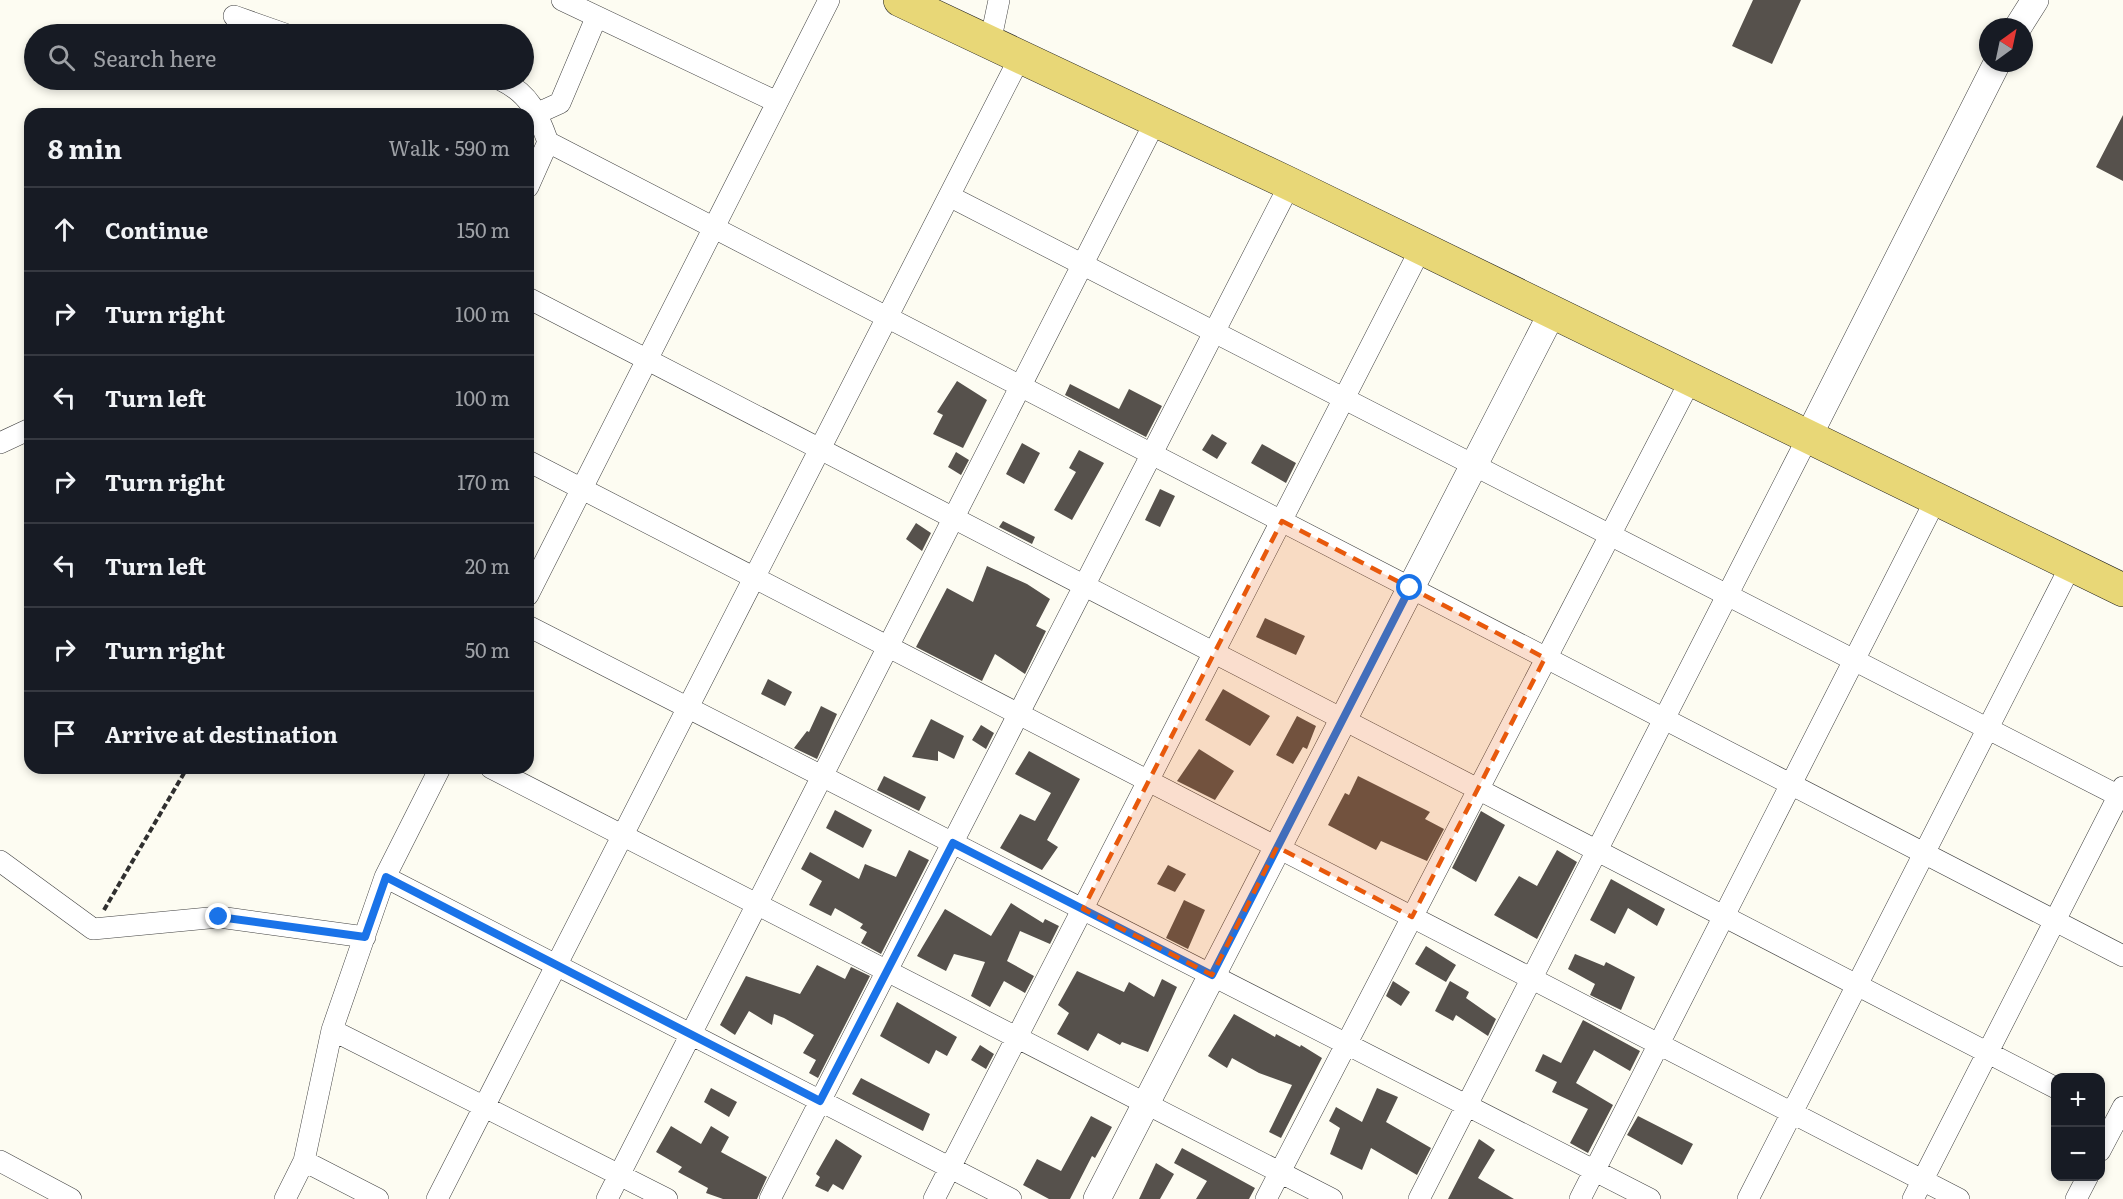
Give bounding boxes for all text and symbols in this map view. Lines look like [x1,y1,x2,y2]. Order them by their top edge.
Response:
north arrow [1979,18,2033,72]
search box [24,24,534,90]
icon: search [45,41,78,74]
text: Search here [93,41,216,74]
text: 8 min [48,128,122,167]
text: Walk · 590 m [389,132,510,162]
icon: ahead [48,213,81,246]
text: Continue [105,213,208,246]
text: 150 m [457,214,510,244]
icon: right [48,297,81,330]
text: Turn right [105,297,225,330]
text: 100 m [455,298,510,328]
icon: left [48,381,81,414]
text: Turn left [105,381,206,414]
text: 100 m [455,382,510,412]
icon: right [48,465,81,498]
text: Turn right [105,465,225,498]
text: 170 m [457,466,510,496]
icon: left [48,549,81,582]
text: Turn left [105,549,206,582]
text: 20 m [465,550,510,580]
route start [1396,574,1422,600]
icon: right [48,633,81,666]
text: Turn right [105,633,225,666]
text: 50 m [465,634,510,664]
icon: arrive [48,717,81,750]
text: Arrive at destination [105,717,338,750]
route end [205,903,231,929]
map controls [2051,1073,2105,1181]
button: + [2051,1073,2105,1127]
button: − [2051,1127,2105,1181]

